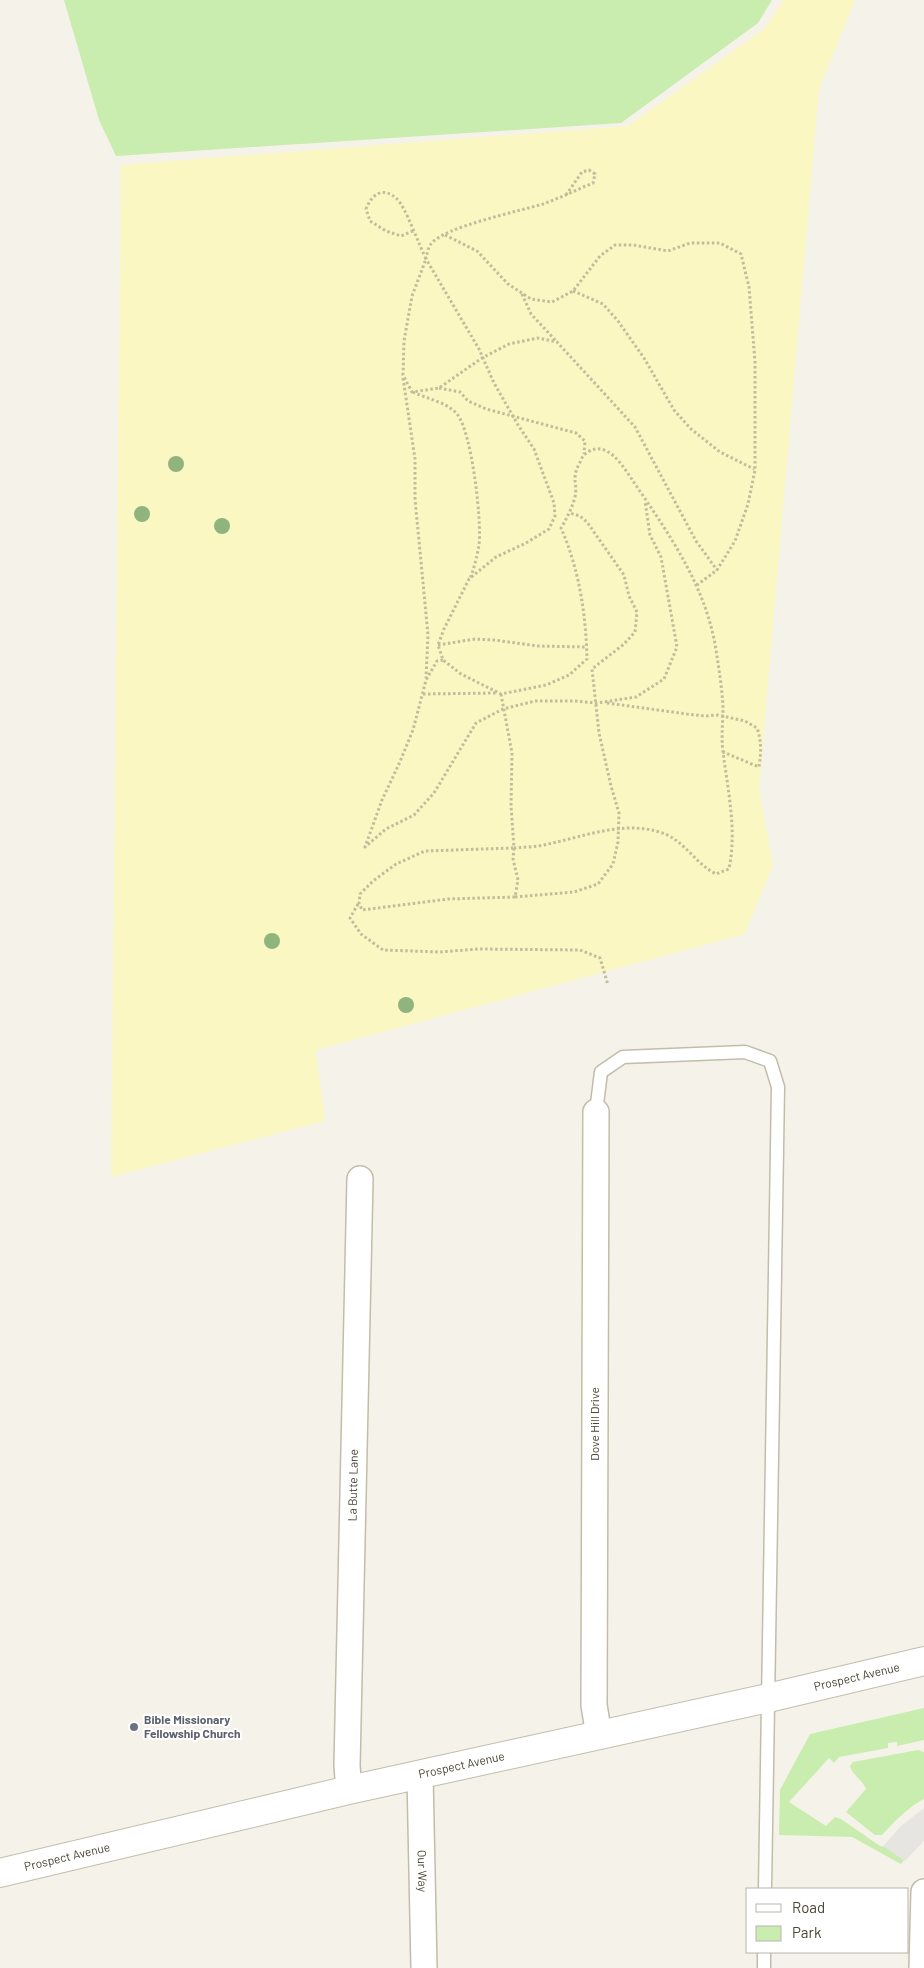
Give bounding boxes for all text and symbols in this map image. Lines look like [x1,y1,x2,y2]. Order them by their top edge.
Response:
street label: Dove Hill Drive [587,1387,601,1461]
street label: La Butte Lane [344,1449,360,1521]
street label: Prospect Avenue [812,1659,901,1693]
place label: Bible Missionary Fellowship Church [144,1712,240,1740]
marker: Bible Missionary Fellowship Church [128,1721,140,1733]
street label: Prospect Avenue [417,1748,506,1781]
street label: Prospect Avenue [23,1839,111,1873]
street label: Our Way [416,1850,430,1893]
legend [746,1888,909,1953]
text: Road [792,1898,825,1916]
text: Park [792,1923,822,1941]

